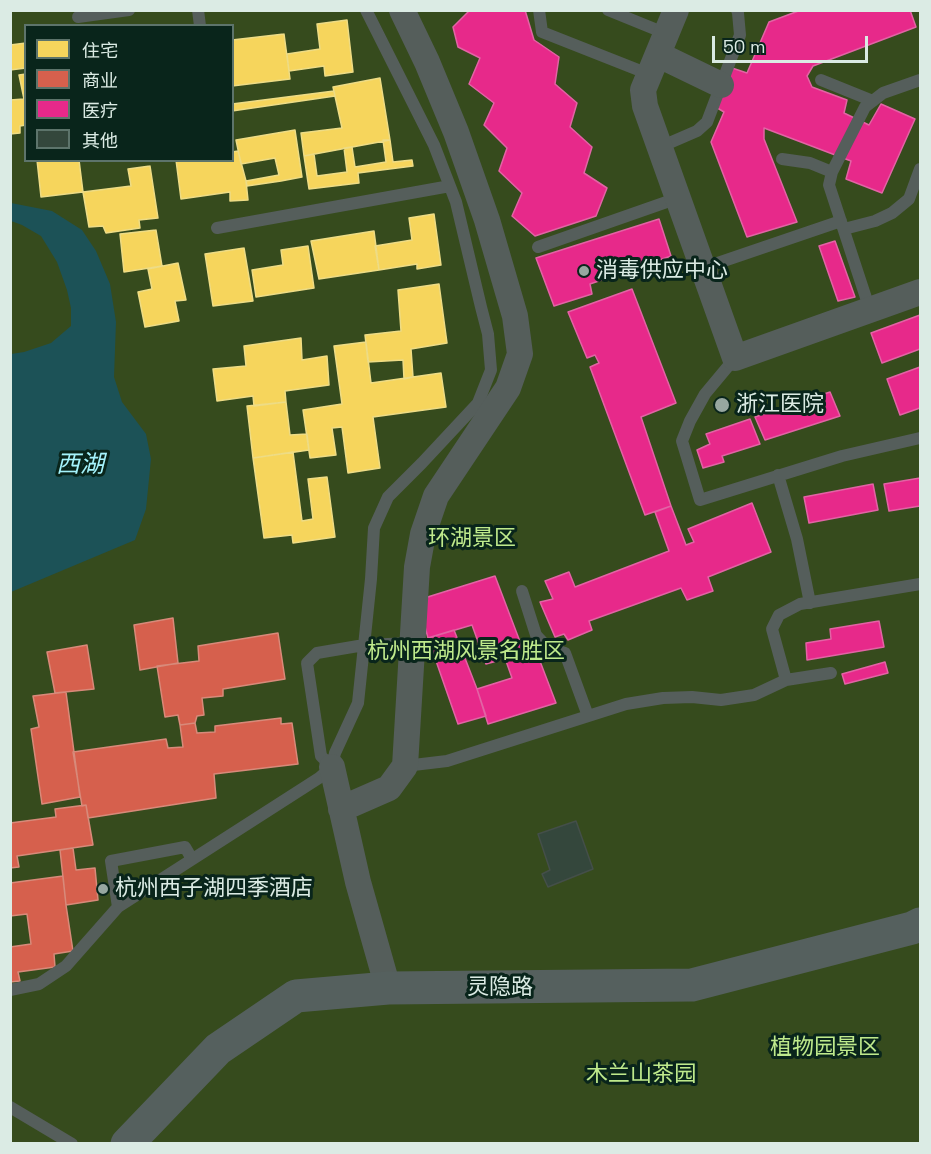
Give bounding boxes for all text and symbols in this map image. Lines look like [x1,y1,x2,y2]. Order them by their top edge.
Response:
legend [24,24,234,162]
scale bar [715,24,871,62]
text: 50 m [723,35,765,58]
text: 住宅 [82,39,118,62]
text: 商业 [82,69,118,92]
text: 医疗 [82,99,118,122]
text: 其他 [82,129,118,152]
place label: 消毒供应中心 [596,258,728,284]
marker: 消毒供应中心 [577,264,591,278]
place label: 浙江医院 [736,392,824,418]
marker: 浙江医院 [713,396,731,414]
water label: 西湖 [56,451,104,479]
park label: 环湖景区 [428,526,516,552]
park label: 杭州西湖风景名胜区 [367,639,565,665]
place label: 杭州西子湖四季酒店 [115,876,313,902]
marker: 杭州西子湖四季酒店 [96,882,110,896]
street label: 灵隐路 [467,975,533,1001]
park label: 植物园景区 [770,1035,880,1061]
park label: 木兰山茶园 [586,1062,696,1088]

